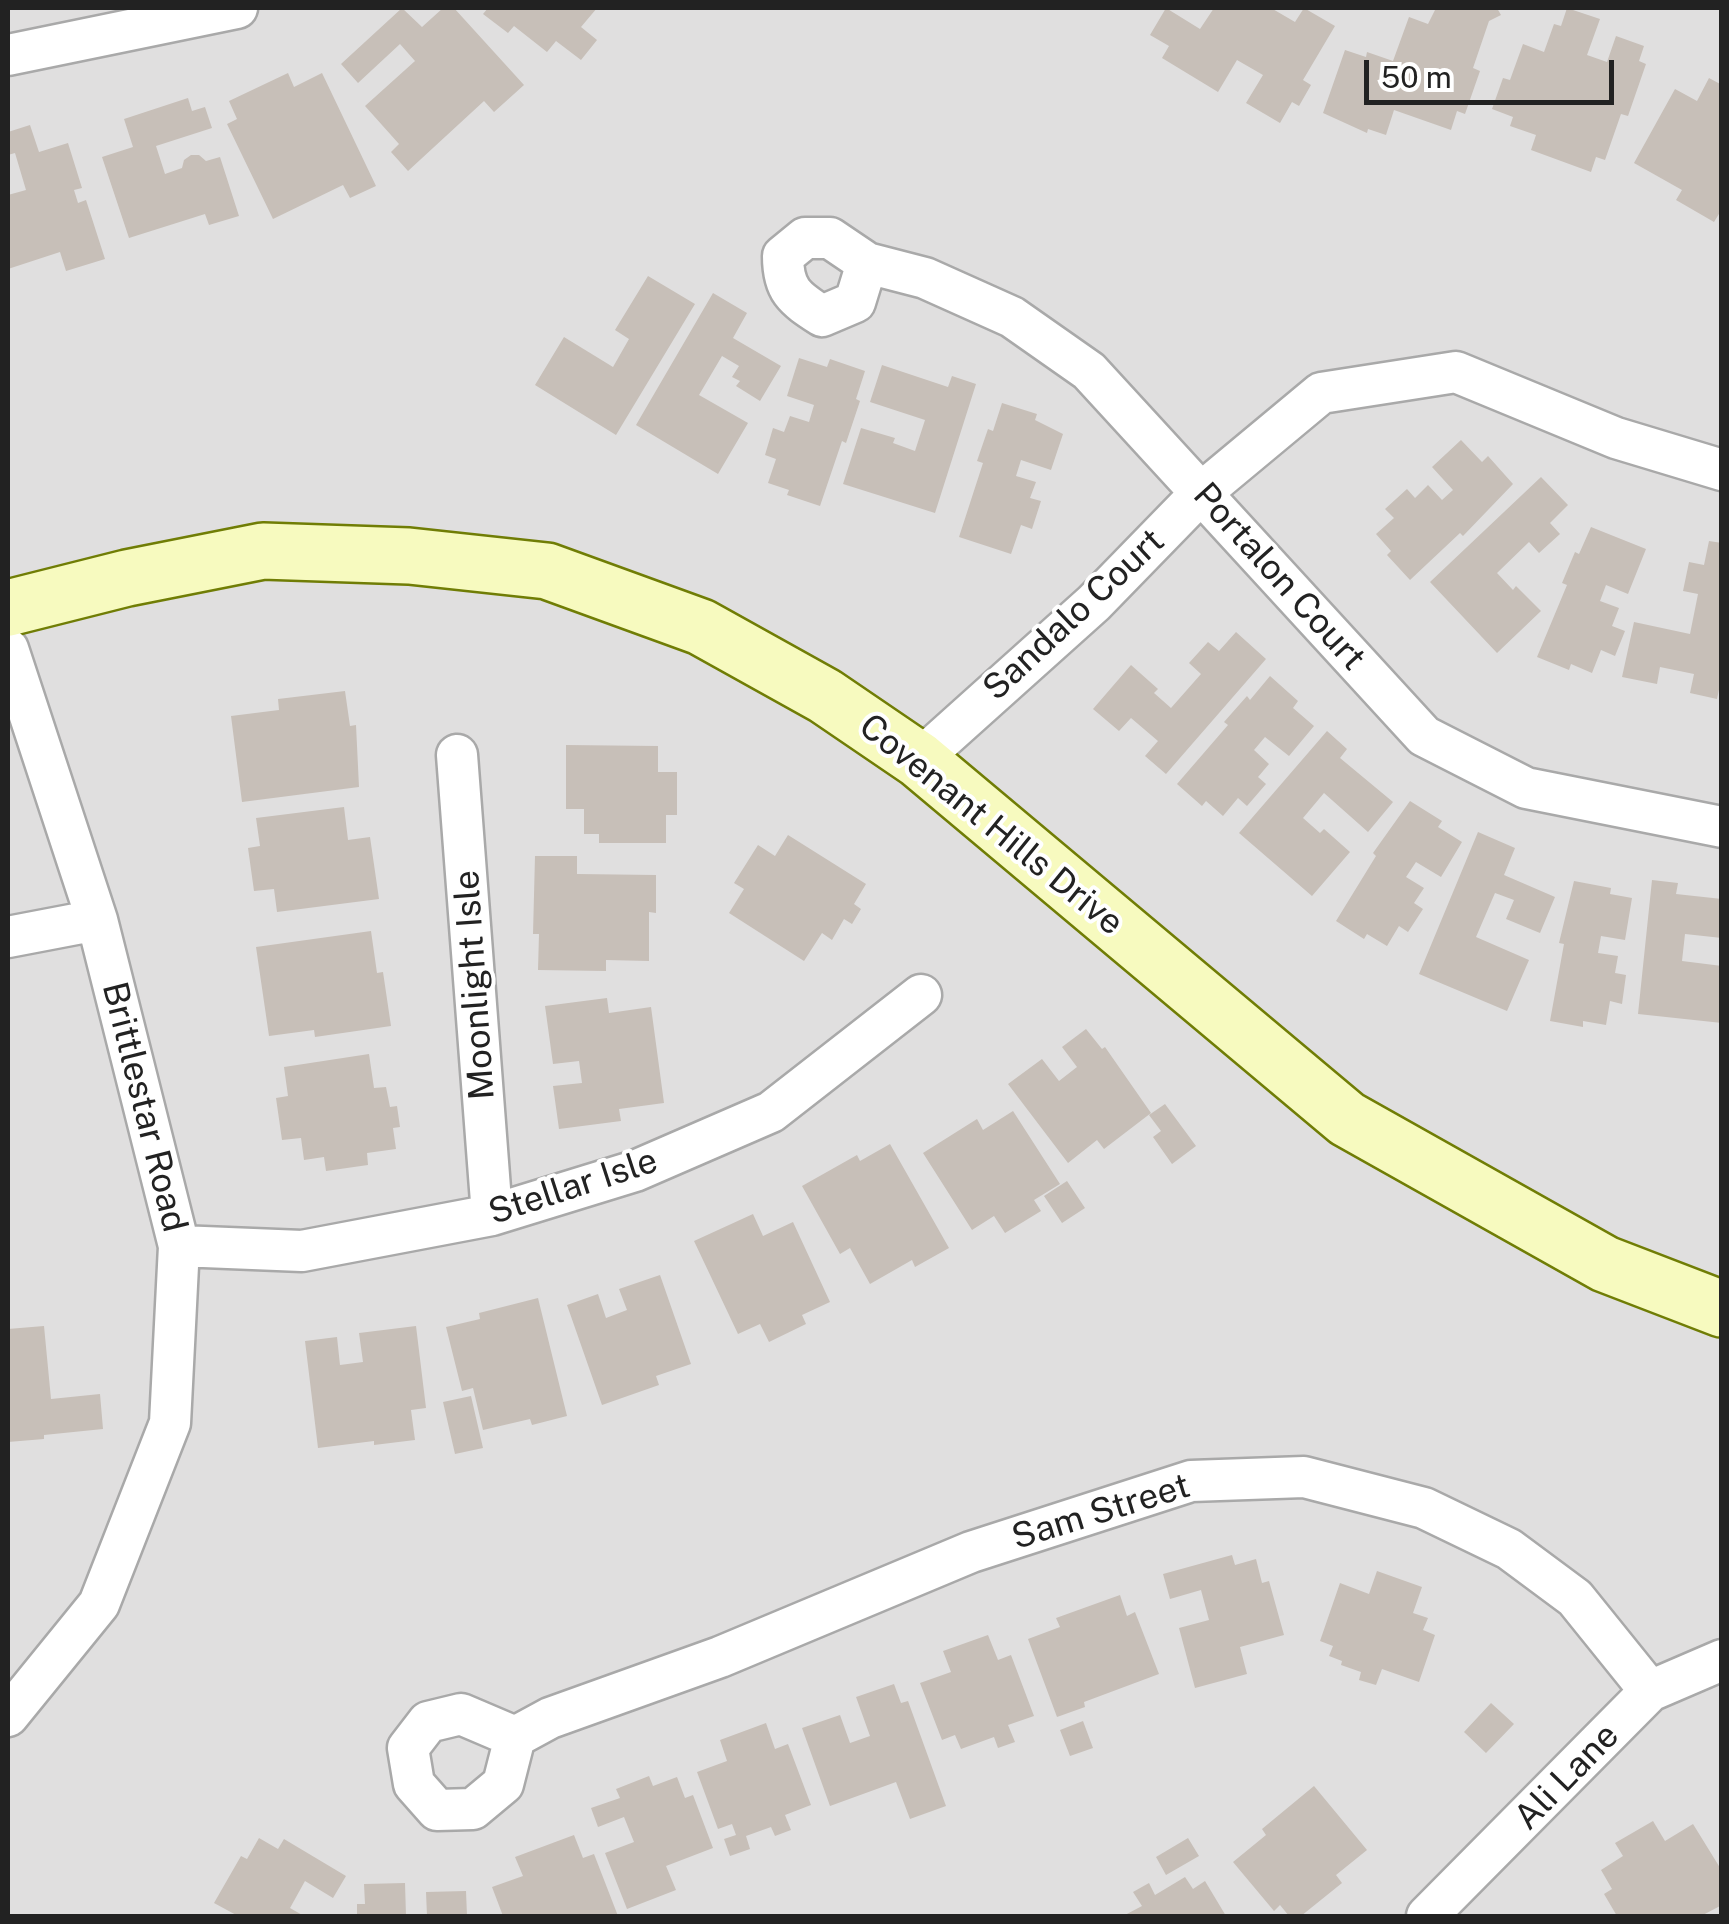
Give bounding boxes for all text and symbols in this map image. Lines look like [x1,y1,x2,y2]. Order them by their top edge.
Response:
scale bar [1369,40,1619,102]
text: 50 m [1381,59,1452,95]
street label: Portalon Court [1184,475,1374,679]
street label: Sandalo Court [975,520,1173,710]
street label: Covenant Hills Drive [851,706,1131,944]
street label: Moonlight Isle [446,869,504,1101]
street label: Brittlestar Road [93,978,195,1236]
street label: Stellar Isle [483,1140,663,1234]
street label: Sam Street [1007,1465,1195,1559]
street label: Ali Lane [1506,1715,1628,1839]

